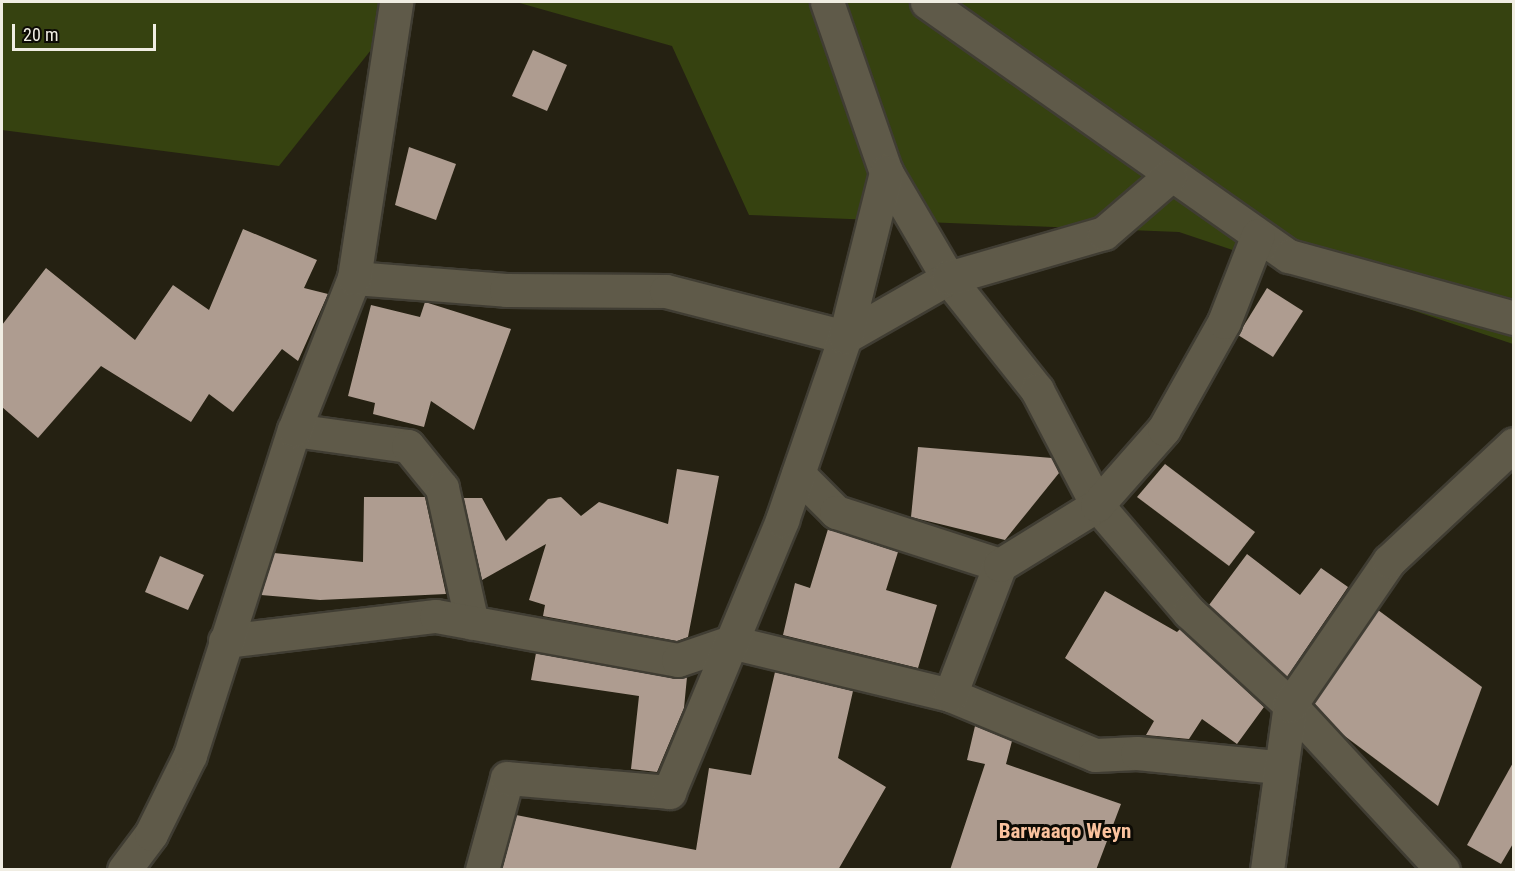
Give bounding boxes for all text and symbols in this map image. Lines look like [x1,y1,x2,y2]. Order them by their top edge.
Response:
scale bar [15,12,159,50]
text: 20 m [23,24,58,45]
district label: Barwaaqo Weyn [999,818,1131,844]

